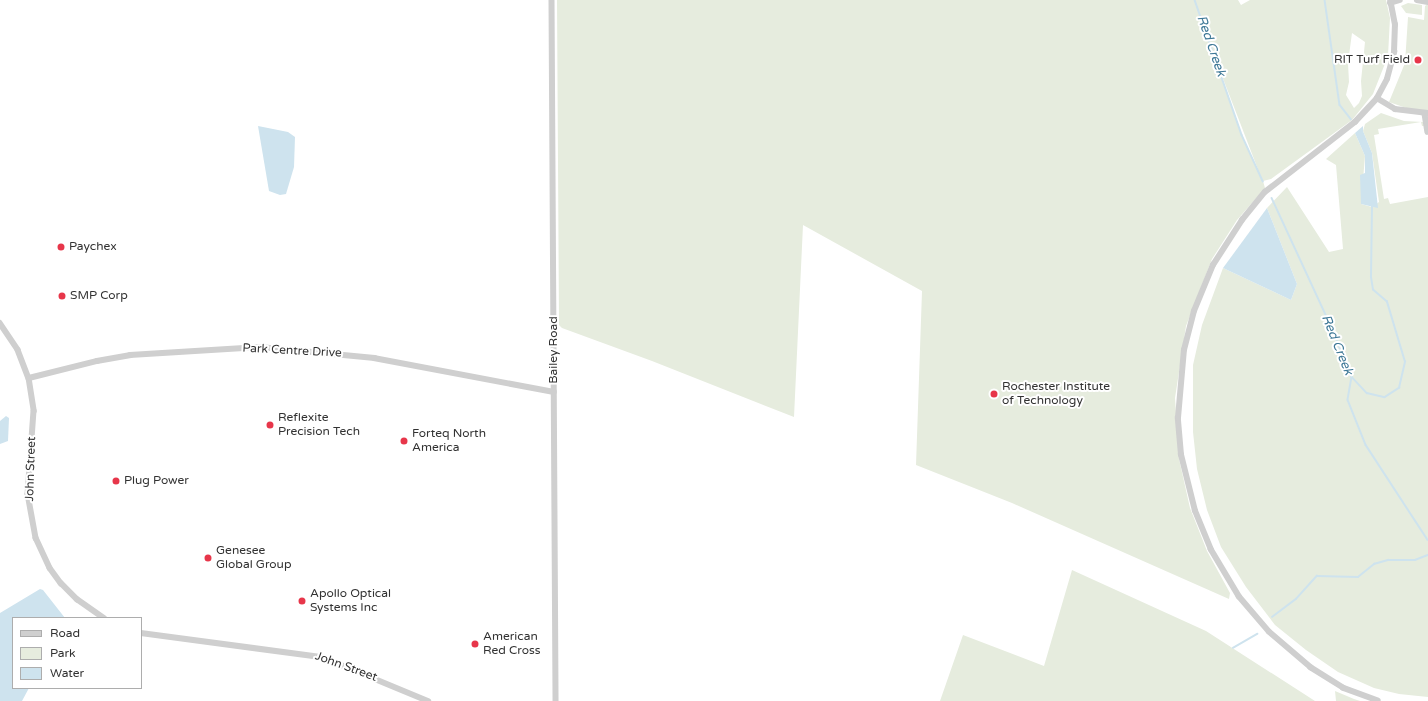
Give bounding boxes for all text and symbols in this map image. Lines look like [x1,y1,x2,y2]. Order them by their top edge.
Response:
water label: Red Creek [1193,13,1229,79]
place label: RIT Turf Field [1334,53,1410,67]
marker: RIT Turf Field [1413,55,1423,65]
place label: Paychex [69,240,117,254]
marker: Paychex [56,242,66,252]
place label: SMP Corp [70,289,128,303]
marker: SMP Corp [57,291,67,301]
water label: Red Creek [1318,313,1356,377]
street label: Bailey Road [547,316,561,384]
street label: Park Centre Drive [242,341,342,361]
place label: Rochester Institute of Technology [1002,380,1110,408]
marker: Rochester Institute of Technology [989,389,999,399]
place label: Reflexite Precision Tech [278,411,360,439]
marker: Reflexite Precision Tech [265,420,275,430]
place label: Forteq North America [412,427,486,455]
street label: John Street [23,436,39,502]
marker: Forteq North America [399,436,409,446]
place label: Plug Power [124,474,189,488]
marker: Plug Power [111,476,121,486]
place label: Genesee Global Group [216,544,291,572]
marker: Genesee Global Group [203,553,213,563]
place label: Apollo Optical Systems Inc [310,587,391,615]
marker: Apollo Optical Systems Inc [297,596,307,606]
legend [12,617,142,689]
text: Road [50,626,80,640]
place label: American Red Cross [483,630,541,658]
marker: American Red Cross [470,639,480,649]
text: Park [50,646,76,660]
street label: John Street [313,649,379,685]
text: Water [50,666,84,680]

